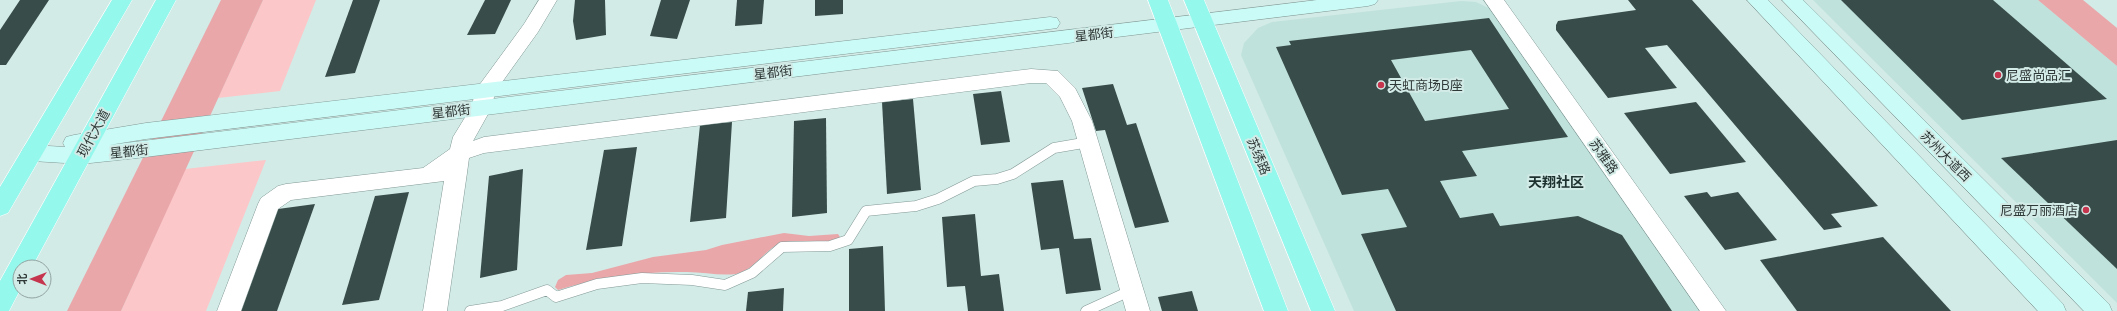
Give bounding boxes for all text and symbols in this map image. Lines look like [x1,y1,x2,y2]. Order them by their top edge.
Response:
street label: 星都街 [1074,24,1115,46]
street label: 星都街 [753,62,794,84]
place label: 尼盛尚品汇 [2006,67,2071,85]
marker: 尼盛尚品汇 [1993,70,2003,80]
place label: 天虹商场B座 [1389,77,1463,95]
marker: 天虹商场B座 [1376,80,1386,90]
street label: 星都街 [431,101,472,123]
street label: 现代大道 [73,106,114,161]
street label: 苏州大道西 [1916,127,1975,186]
street label: 苏绣路 [1242,135,1274,178]
street label: 苏雅路 [1585,135,1622,178]
street label: 星都街 [109,141,149,163]
district label: 天翔社区 [1528,173,1584,192]
place label: 尼盛万丽酒店 [2000,202,2078,220]
marker: 尼盛万丽酒店 [2081,205,2091,215]
north arrow [12,259,52,299]
text: 北 [15,274,30,285]

